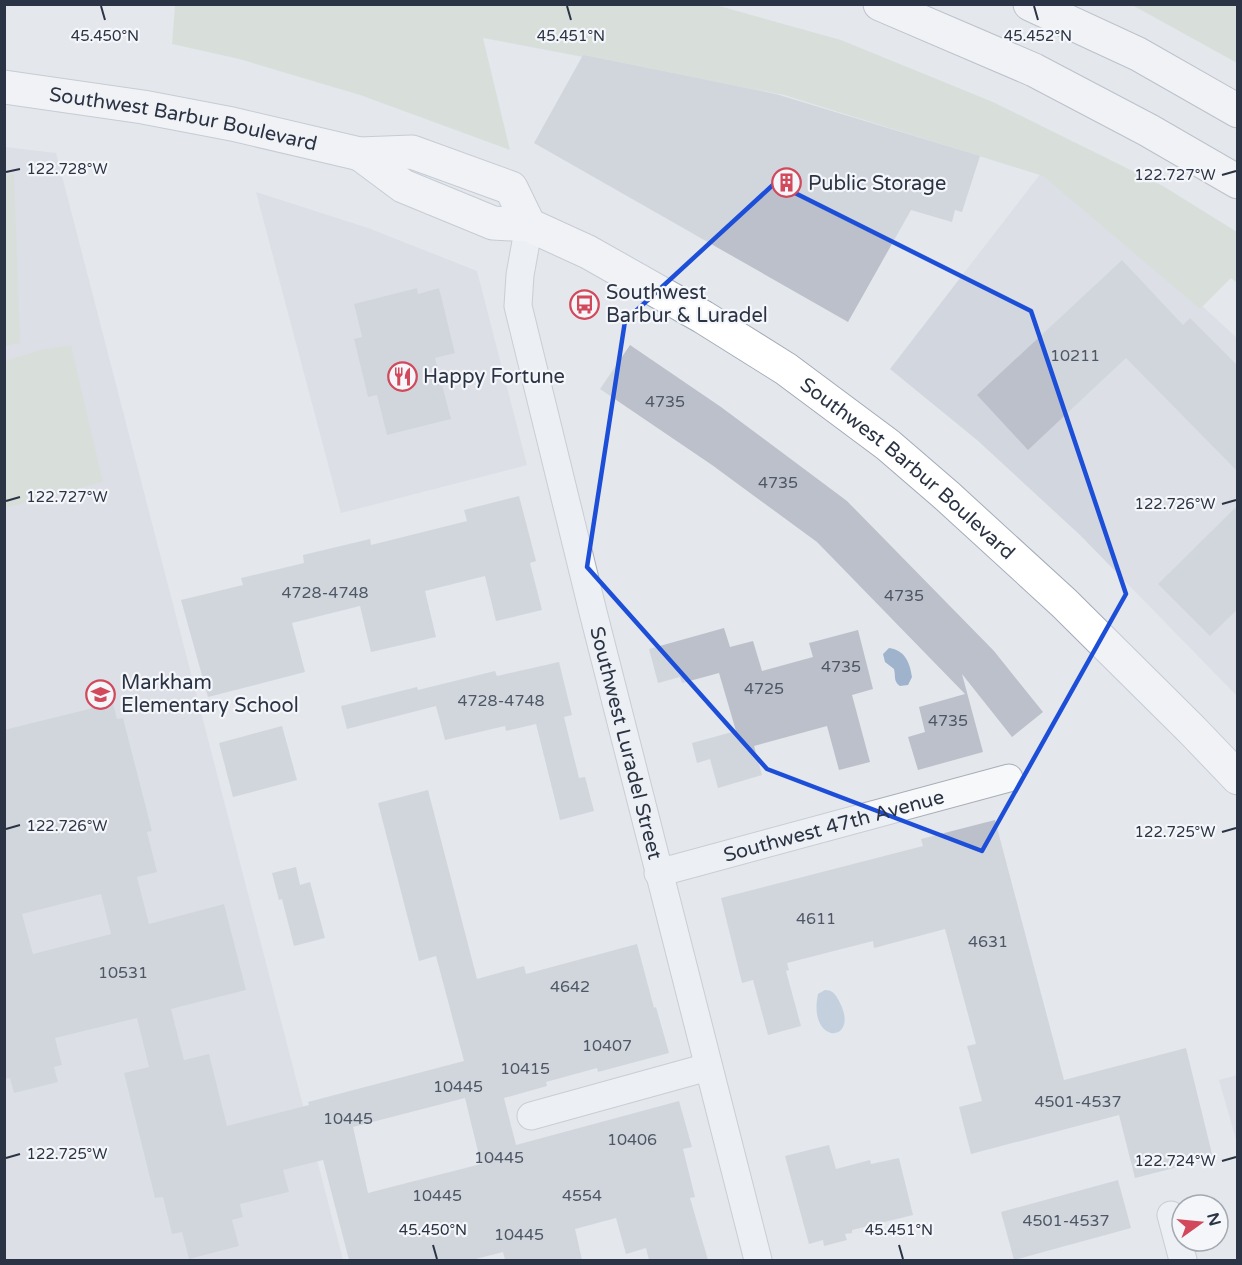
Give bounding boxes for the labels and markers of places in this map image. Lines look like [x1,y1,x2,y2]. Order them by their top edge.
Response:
building icon: Public Storage [771,167,803,199]
place label: Public Storage [808,172,946,196]
place label: Southwest Barbur & Luradel [606,281,768,328]
bus stop icon: Southwest Barbur & Luradel [569,288,601,320]
restaurant icon: Happy Fortune [386,360,418,392]
place label: Happy Fortune [423,365,565,389]
place label: Markham Elementary School [121,671,299,718]
school or university icon: Markham Elementary School [84,678,116,710]

